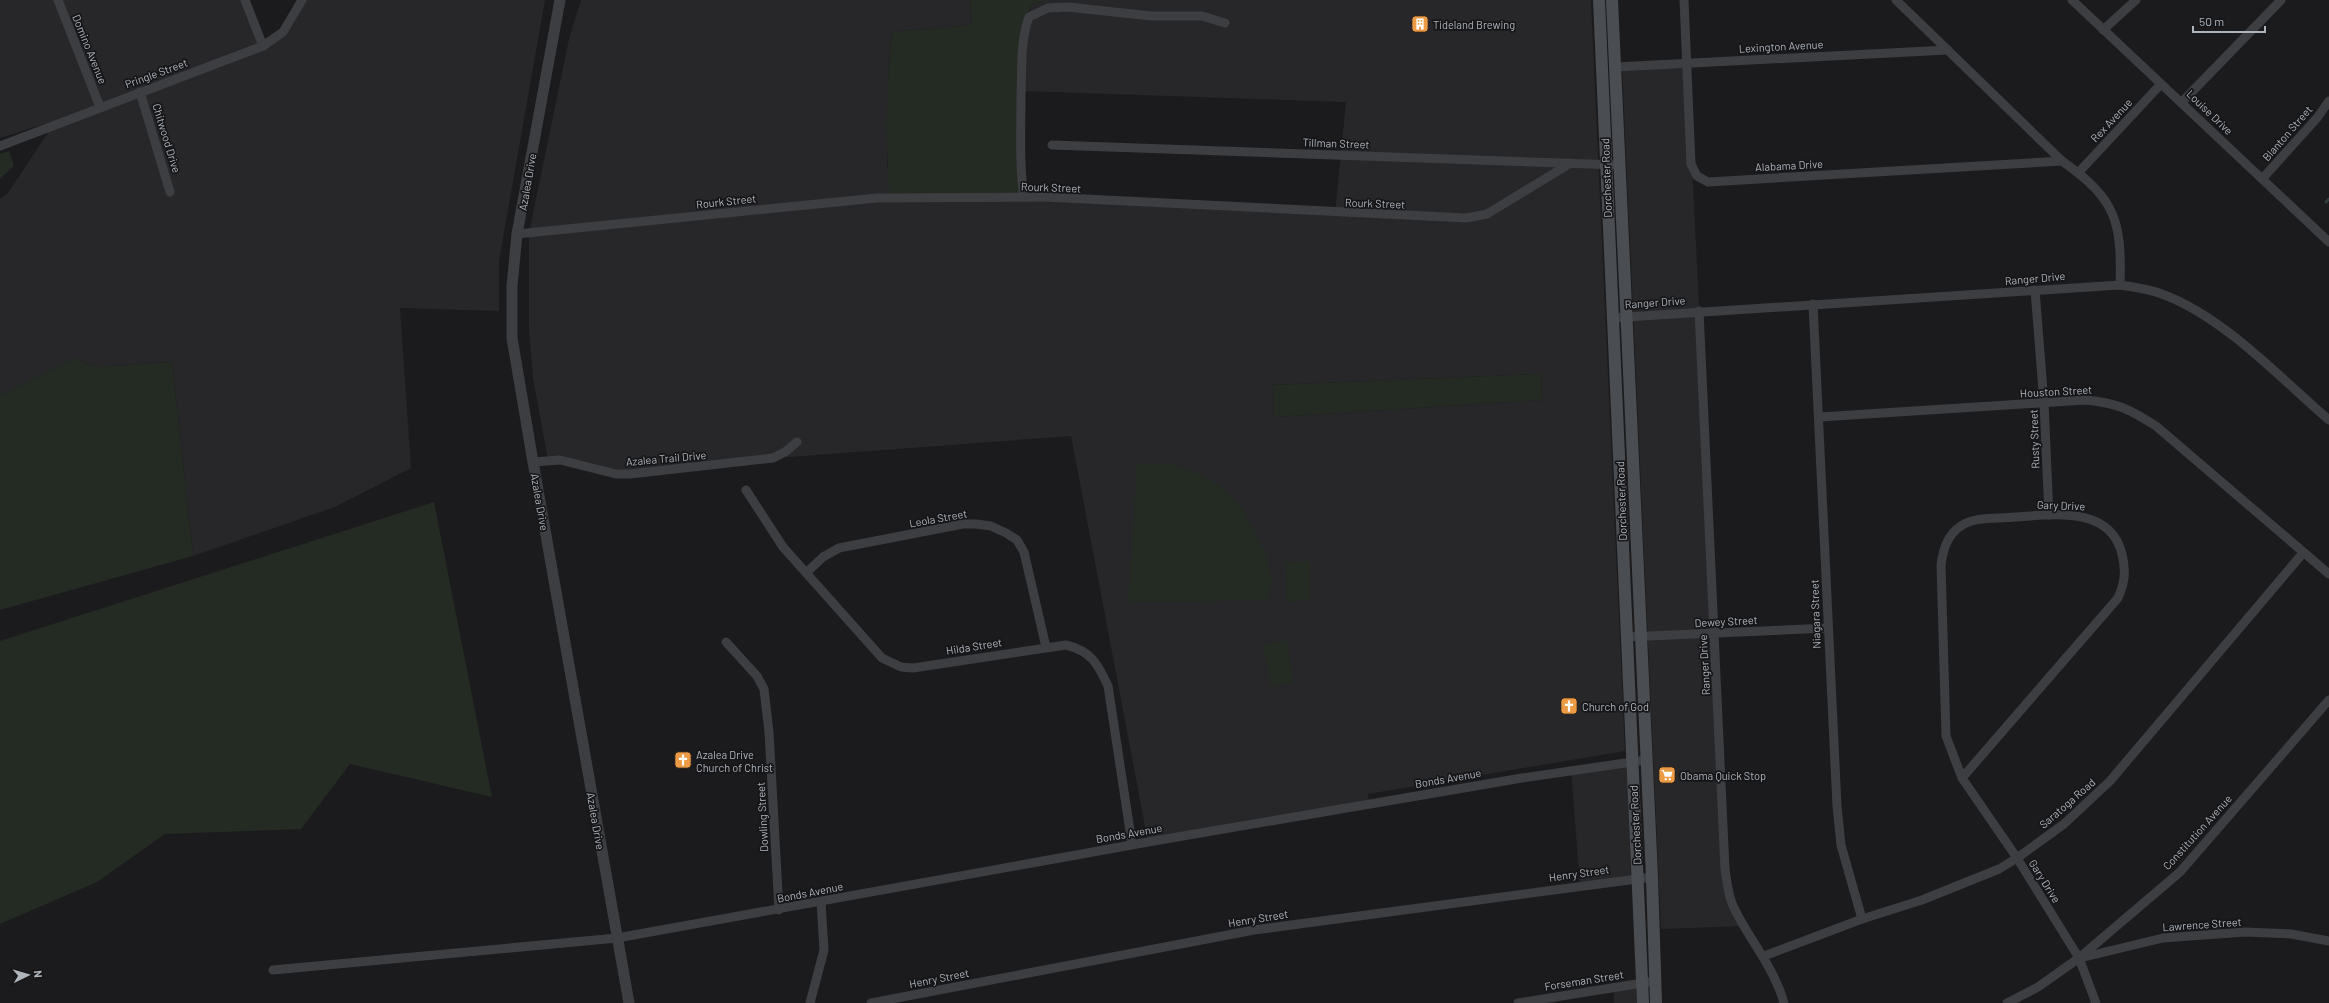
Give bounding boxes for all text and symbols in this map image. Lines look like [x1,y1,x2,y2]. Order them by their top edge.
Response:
scale bar [2193,8,2265,34]
street label: Domino Avenue [70,12,110,86]
building icon: Tideland Brewing [1410,14,1430,34]
text: 50 m [2199,14,2224,28]
place label: Tideland Brewing [1433,18,1515,31]
street label: Lexington Avenue [1738,37,1824,55]
street label: Pringle Street [123,56,189,90]
street label: Louise Drive [2184,87,2236,137]
street label: Rex Avenue [2088,95,2135,144]
street label: Chitwood Drive [150,102,184,174]
street label: Blanton Street [2259,103,2315,163]
street label: Tillman Street [1302,135,1370,151]
street label: Dorchester Road [1598,138,1614,218]
street label: Azalea Drive [516,152,538,212]
street label: Alabama Drive [1755,157,1823,173]
street label: Rourk Street [1021,179,1081,195]
street label: Rourk Street [695,191,757,211]
street label: Rourk Street [1345,195,1405,211]
street label: Ranger Drive [2004,269,2066,287]
street label: Ranger Drive [1624,293,1686,311]
street label: Houston Street [2020,383,2092,399]
street label: Rusty Street [2026,409,2042,469]
street label: Azalea Trail Drive [625,448,707,468]
street label: Dorchester Road [1613,461,1629,541]
street label: Azalea Drive [529,472,551,532]
street label: Gary Drive [2037,498,2086,512]
street label: Leola Street [908,507,968,529]
street label: Niagara Street [1807,579,1823,649]
street label: Dewey Street [1694,613,1758,629]
street label: Ranger Drive [1696,634,1712,696]
street label: Hilda Street [945,635,1003,657]
church icon: Church of God [1559,696,1579,716]
place label: Church of God [1582,700,1649,713]
place label: Azalea Drive Church of Christ [696,748,773,774]
church icon: Azalea Drive Church of Christ [673,750,693,770]
supermarket icon: Obama Quick Stop [1657,765,1677,785]
street label: Bonds Avenue [1414,766,1482,790]
place label: Obama Quick Stop [1680,769,1766,782]
street label: Saratoga Road [2037,775,2097,831]
street label: Dowling Street [754,782,770,852]
street label: Dorchester Road [1626,785,1644,865]
street label: Azalea Drive [585,791,607,851]
street label: Constitution Avenue [2160,792,2234,872]
street label: Bonds Avenue [1095,821,1163,845]
street label: Gary Drive [2027,857,2063,905]
street label: Henry Street [1548,862,1610,884]
street label: Bonds Avenue [776,879,844,905]
street label: Henry Street [1227,907,1289,929]
street label: Lawrence Street [2162,915,2242,933]
north arrow [8,955,48,995]
street label: Henry Street [908,966,970,990]
street label: Forseman Street [1544,967,1624,993]
text: N [32,970,45,978]

